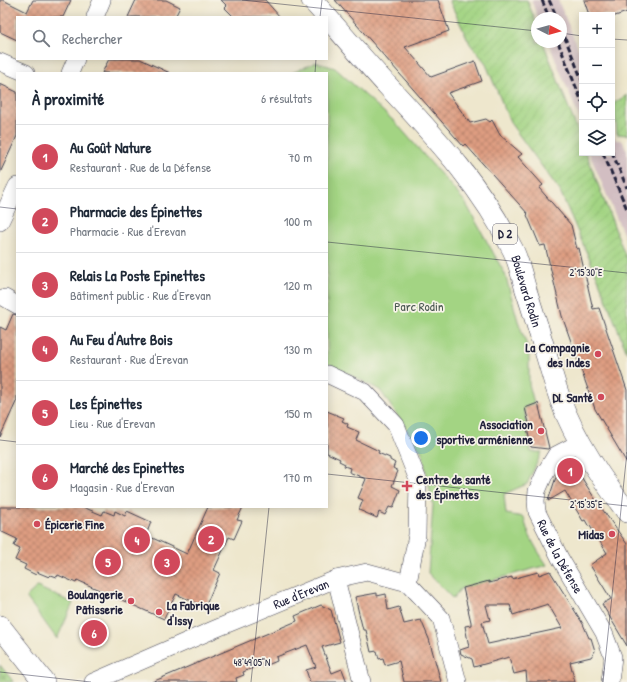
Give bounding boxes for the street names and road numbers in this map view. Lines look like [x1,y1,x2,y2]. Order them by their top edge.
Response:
road number: D 2 [493,224,517,244]
street label: Boulevard Rodin [507,252,546,329]
street label: Rue de la Défense [533,516,588,596]
street label: Rue d'Erevan [270,574,332,613]

